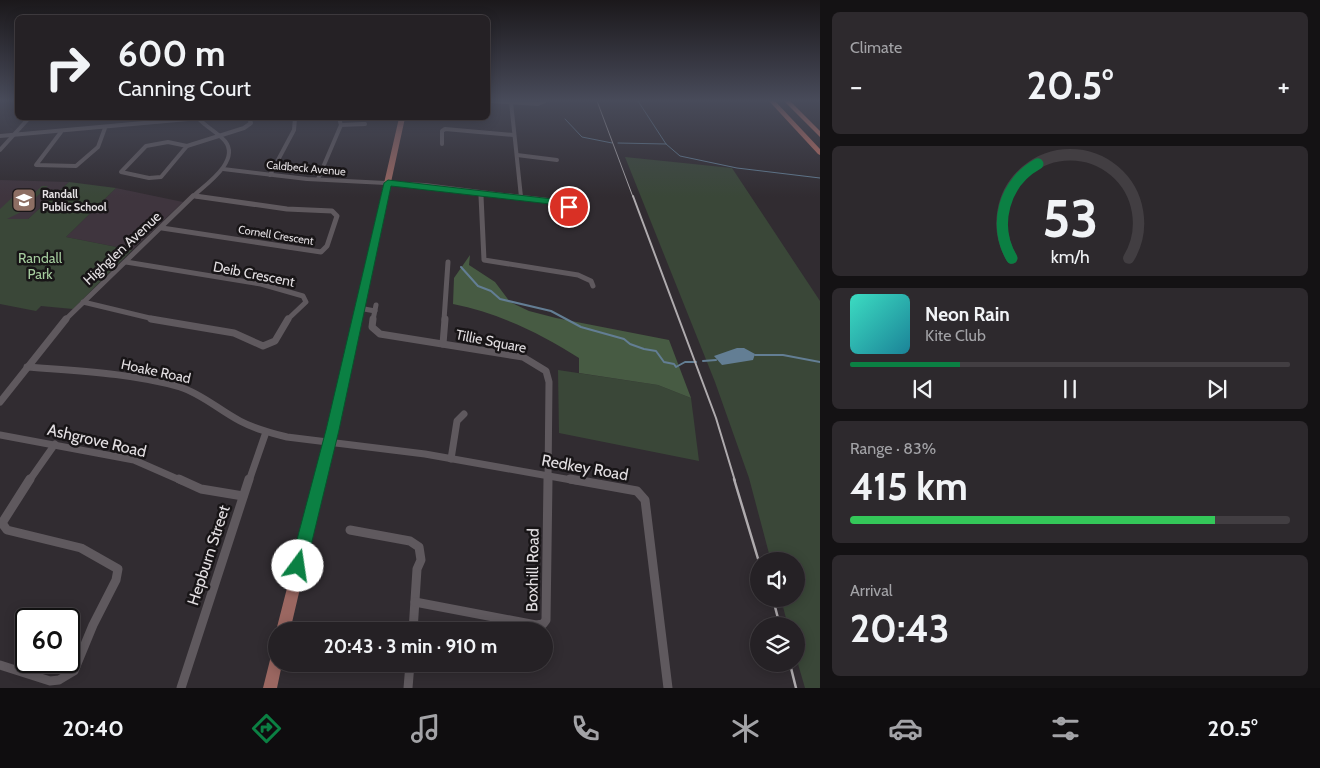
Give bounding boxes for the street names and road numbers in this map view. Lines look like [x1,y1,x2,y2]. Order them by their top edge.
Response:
street label: Caldbeck Avenue [266,158,347,178]
street label: Highglen Avenue [79,207,165,289]
street label: Cornell Crescent [237,222,315,248]
street label: Deib Crescent [212,257,297,291]
street label: Tillie Square [454,325,528,357]
street label: Hoake Road [120,355,192,387]
street label: Ashgrove Road [46,420,148,461]
street label: Redkey Road [540,451,630,484]
street label: Hepburn Street [183,502,234,608]
street label: Boxhill Road [522,528,543,612]

